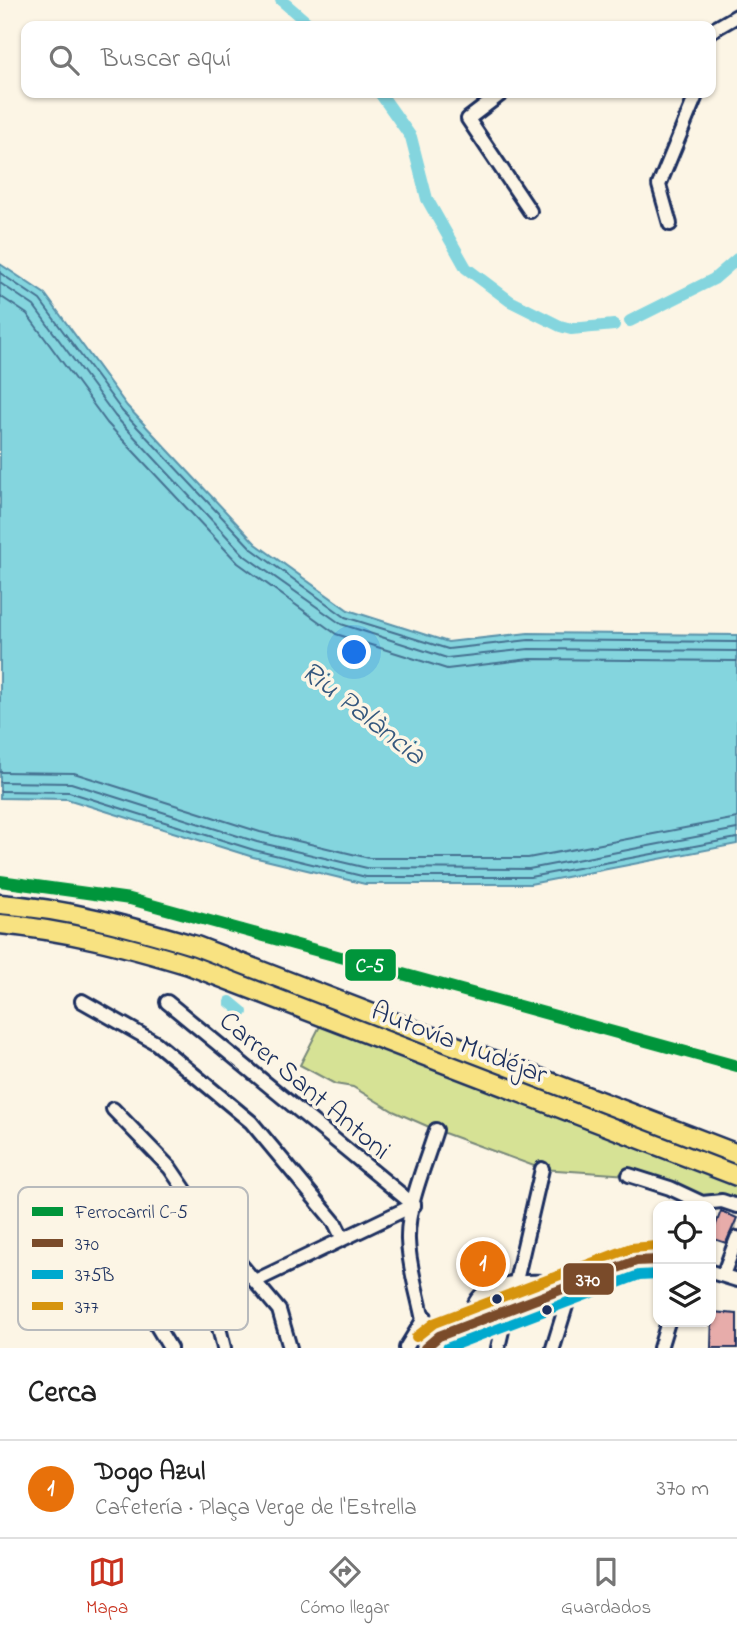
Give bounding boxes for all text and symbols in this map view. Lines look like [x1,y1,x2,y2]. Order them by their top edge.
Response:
search box [21,21,716,98]
icon: search [45,41,83,79]
text: Buscar aquí [101,41,231,79]
your location [337,635,371,669]
water label: Riu Palància [290,651,435,778]
line badge: C-5 [344,948,397,982]
text: C-5 [356,954,384,981]
street label: Autovía Mudéjar [365,992,553,1097]
street label: Carrer Sant Antoni [209,1002,399,1171]
legend [18,1187,248,1330]
text: Ferrocarril C-5 [74,1200,188,1227]
map controls [653,1201,716,1327]
button: locate [653,1201,716,1264]
text: 370 [75,1232,99,1259]
pin: 1 [460,1238,506,1290]
line badge: 370 [562,1262,615,1296]
text: 375B [75,1263,115,1290]
button: layers [653,1264,716,1327]
text: 370 [575,1268,601,1295]
unlabelled marker [490,1292,504,1306]
text: 377 [75,1295,99,1322]
unlabelled marker [540,1303,554,1317]
text: Cerca [28,1372,97,1416]
text: Dogo Azul [95,1454,205,1492]
text: 1 [47,1473,55,1506]
text: 370 m [656,1473,709,1506]
text: Cafetería · Plaça Verge de l'Estrella [95,1492,417,1525]
tab: Mapa [86,1553,128,1622]
tab: Cómo llegar [300,1553,389,1622]
tab: Guardados [561,1553,651,1622]

